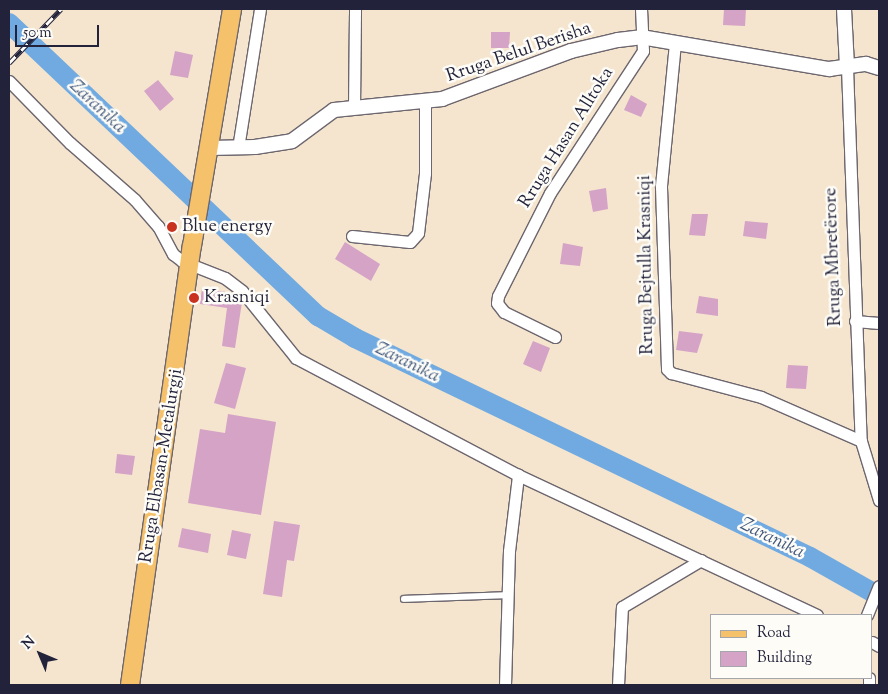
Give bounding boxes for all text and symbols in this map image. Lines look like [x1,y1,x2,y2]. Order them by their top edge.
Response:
scale bar [18,15,101,47]
street label: Rruga Belul Berisha [444,18,594,88]
text: 50 m [23,23,52,44]
street label: Rruga Hasan Alltoka [515,64,619,212]
water label: Zaranika [64,75,130,139]
street label: Rruga Bejtulla Krasniqi [635,175,659,355]
street label: Rruga Mbretërore [821,187,847,327]
place label: Blue energy [182,216,272,238]
marker: Blue energy [166,221,178,233]
place label: Krasniqi [204,287,270,309]
marker: Krasniqi [188,292,200,304]
water label: Zaranika [371,338,443,388]
street label: Rruga Elbasan-Metalurgji [136,367,188,565]
water label: Zaranika [736,514,808,564]
legend [710,614,873,679]
text: Road [757,623,791,644]
north arrow [15,629,65,679]
text: N [18,632,40,654]
text: Building [757,648,812,669]

